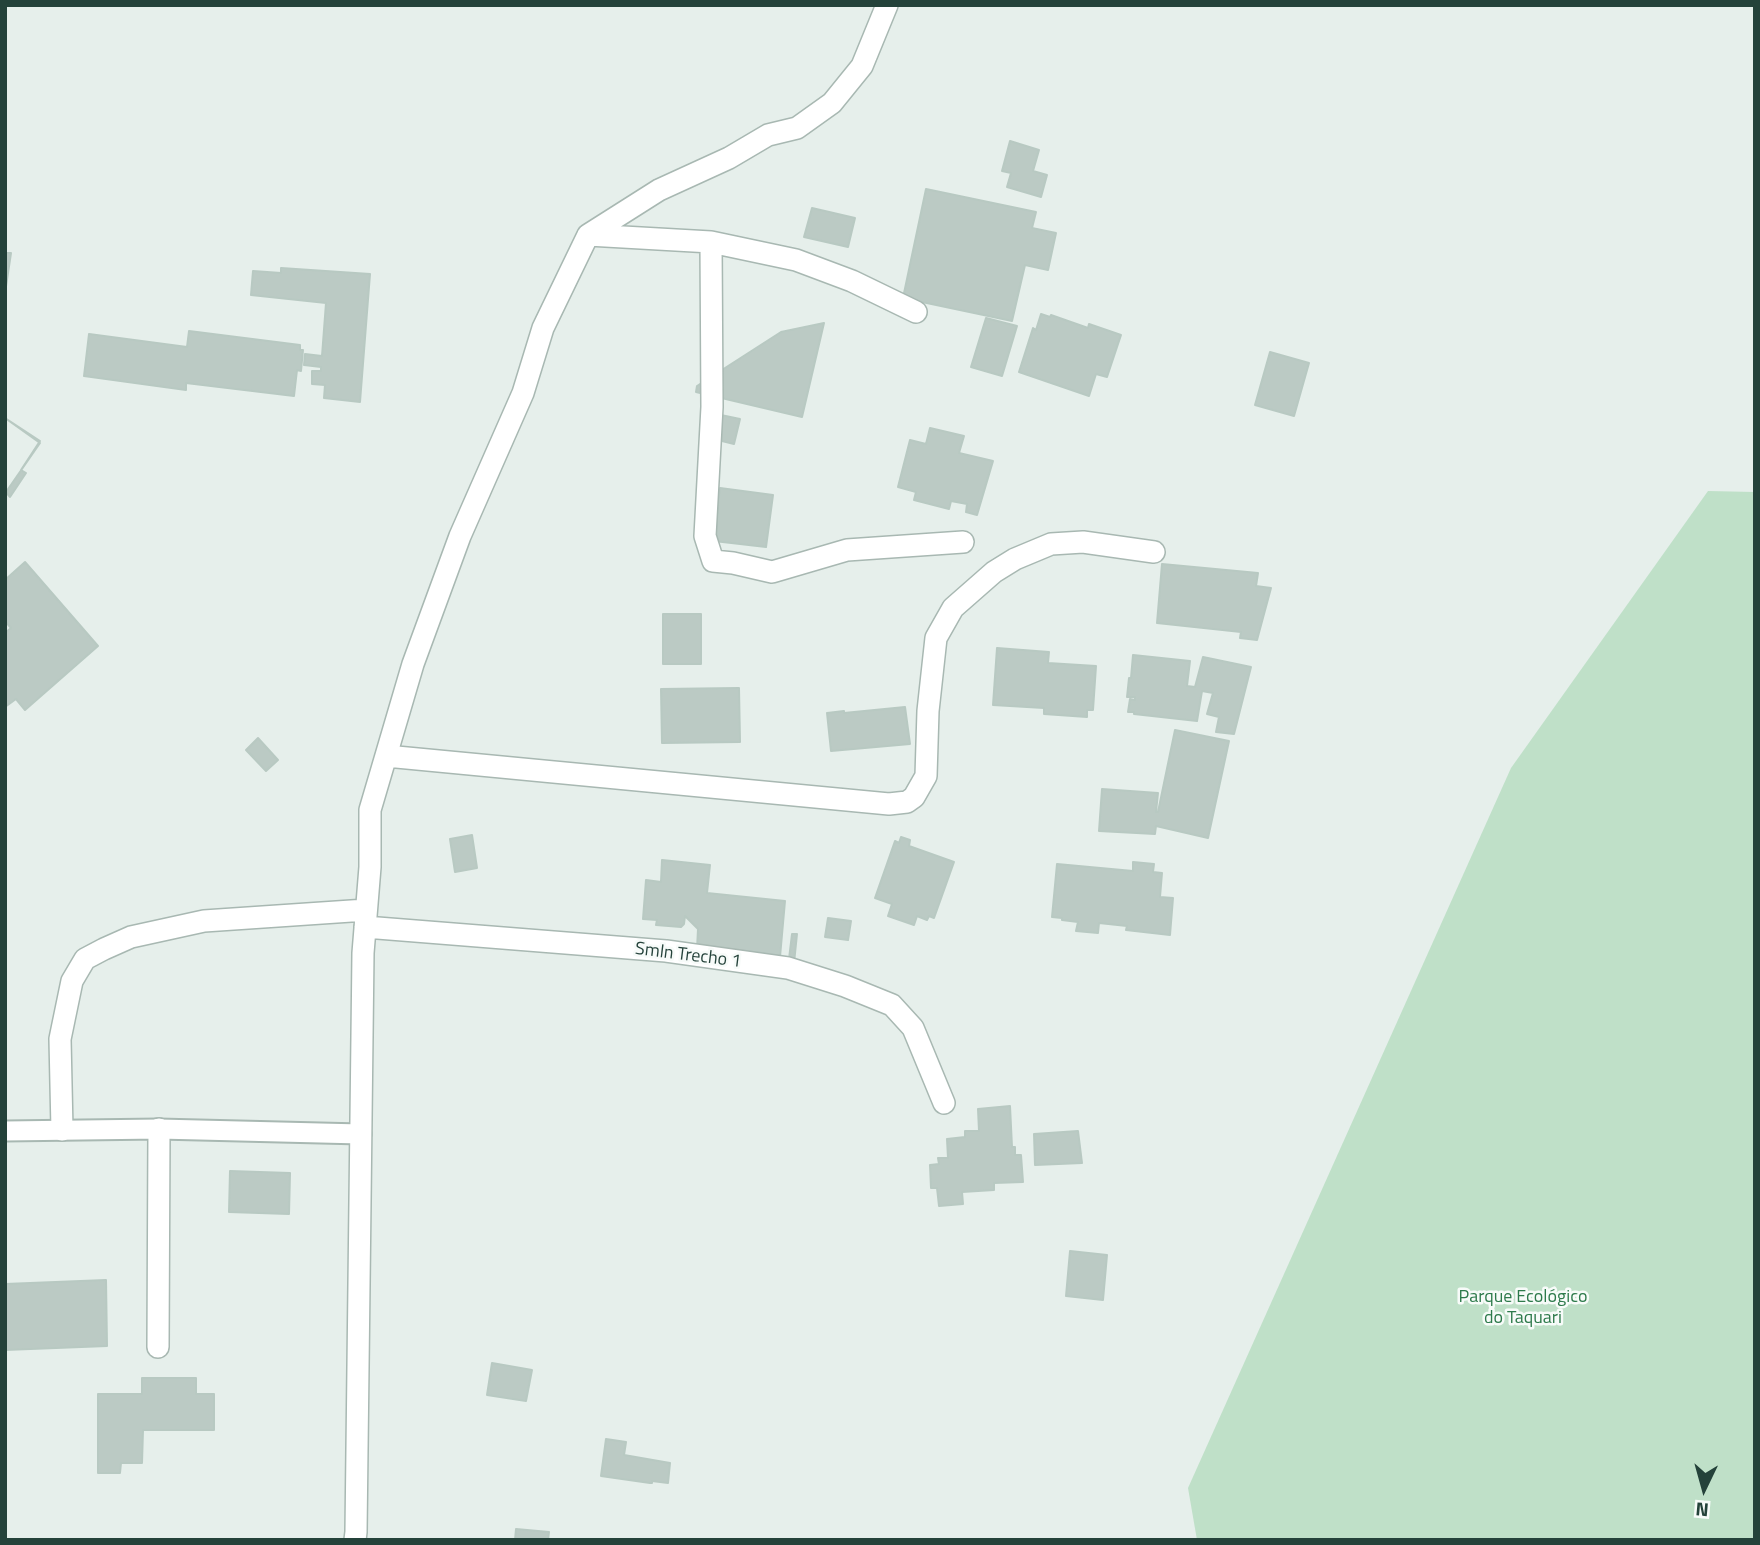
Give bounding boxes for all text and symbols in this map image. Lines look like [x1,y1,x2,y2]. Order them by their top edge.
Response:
street label: Smln Trecho 1 [634,939,742,973]
park label: Parque Ecológico do Taquari [1459,1287,1587,1330]
north arrow [1669,1454,1739,1524]
text: N [1694,1495,1710,1525]

